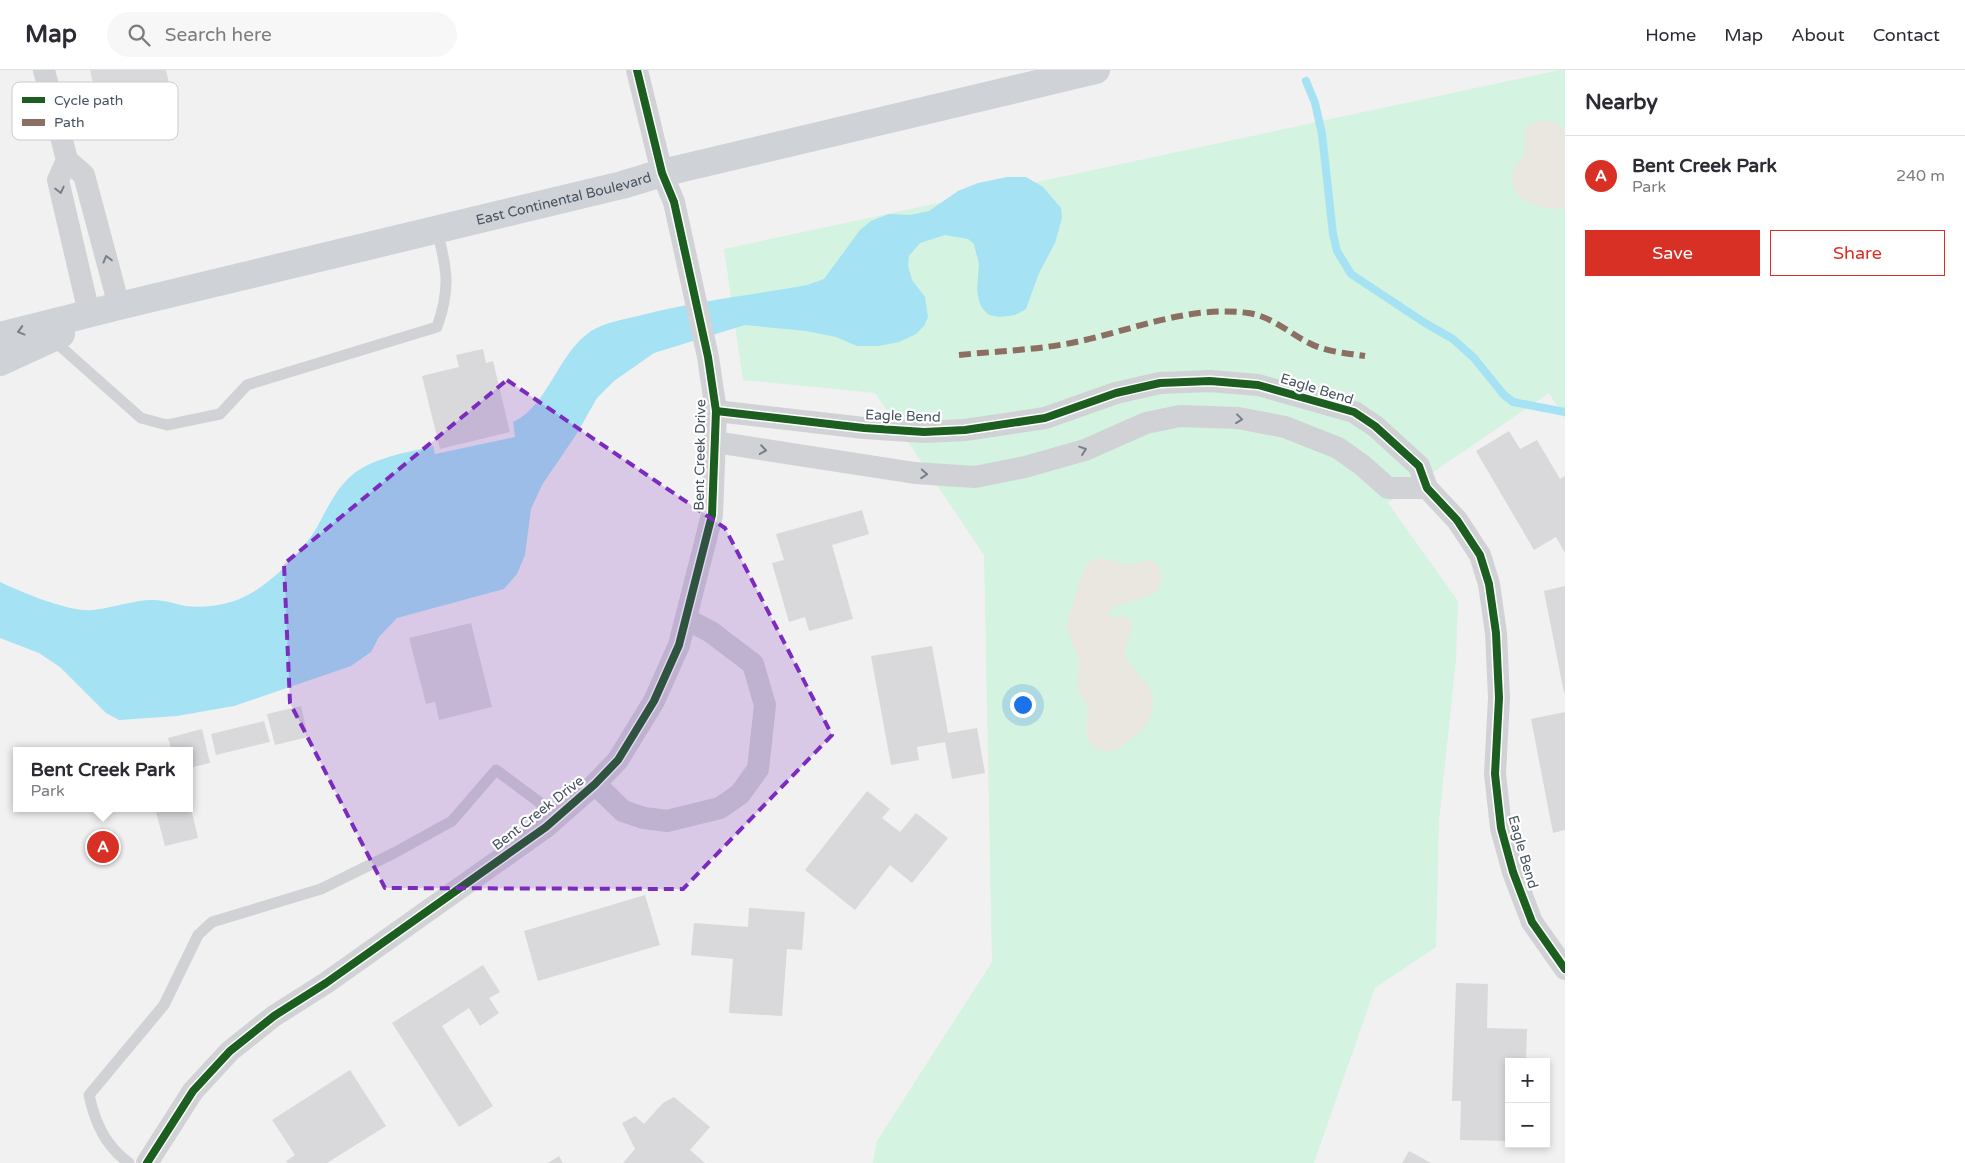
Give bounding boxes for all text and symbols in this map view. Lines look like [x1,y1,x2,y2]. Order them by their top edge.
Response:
search box [107,12,457,57]
text: Map [25,20,77,49]
icon: search [125,21,153,49]
text: Search here [165,24,272,46]
text: Home [1645,24,1696,46]
text: Map [1724,24,1763,46]
text: About [1791,24,1845,46]
text: Contact [1873,24,1940,46]
legend [12,82,178,140]
text: Nearby [1585,90,1658,115]
text: Cycle path [54,92,123,109]
text: Path [54,114,85,131]
text: Bent Creek Park [1632,155,1777,177]
text: A [1595,166,1607,186]
text: 240 m [1896,166,1945,186]
street label: East Continental Boulevard [474,168,653,228]
text: Park [1632,177,1666,197]
one-way arrow [54,186,65,195]
button: Save [1585,230,1760,276]
button: Share [1770,230,1945,276]
one-way arrow [102,256,112,264]
one-way arrow [16,325,25,336]
street label: Eagle Bend [1278,370,1356,408]
street label: Bent Creek Drive [691,399,709,511]
street label: Eagle Bend [865,406,941,426]
one-way arrow [1235,413,1243,424]
one-way arrow [760,444,768,455]
one-way arrow [1078,446,1087,456]
one-way arrow [920,468,928,479]
your location [1010,692,1036,718]
popup [13,747,193,812]
text: Bent Creek Park [31,759,175,781]
street label: Bent Creek Drive [489,772,587,854]
text: Park [31,781,65,801]
street label: Eagle Bend [1504,813,1542,891]
pin: A [87,828,119,866]
map controls [1505,1058,1550,1148]
button: + [1505,1058,1550,1103]
button: − [1505,1103,1550,1148]

